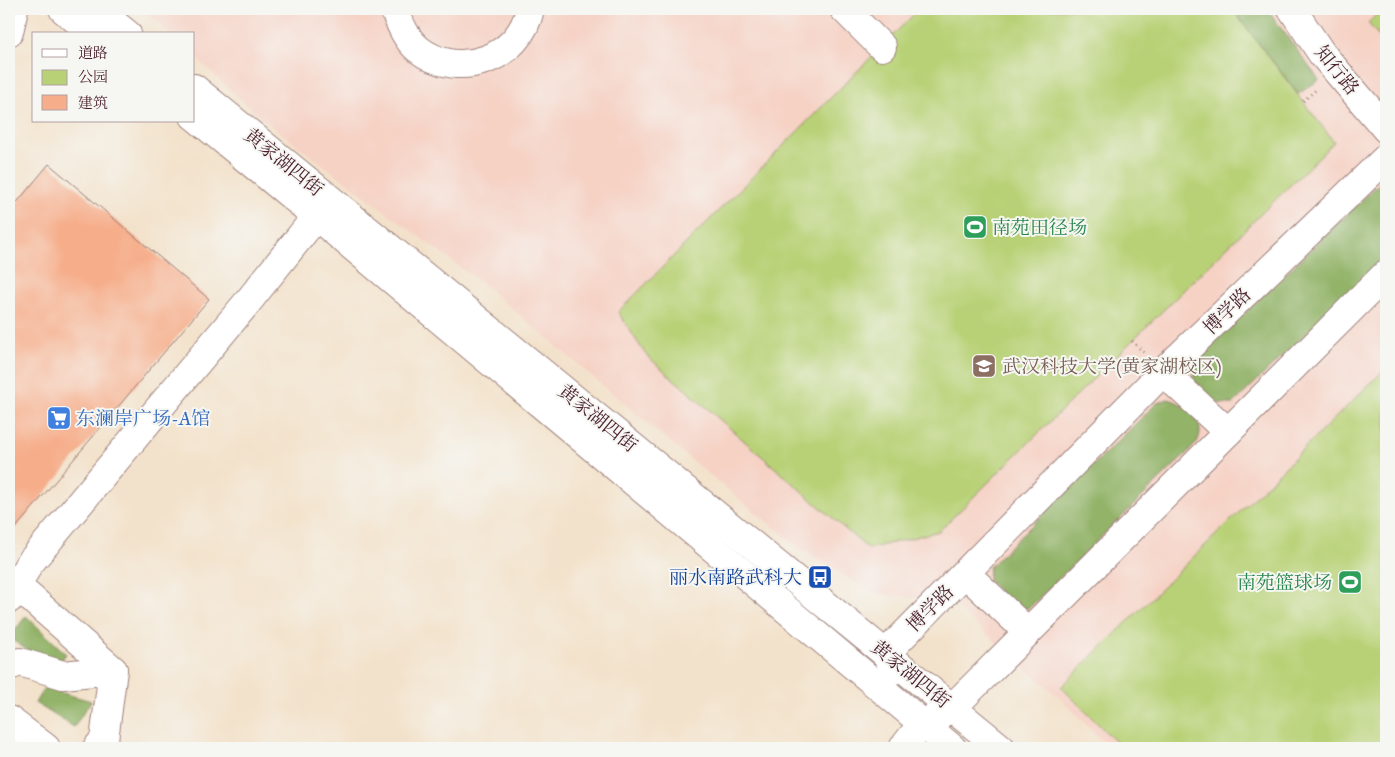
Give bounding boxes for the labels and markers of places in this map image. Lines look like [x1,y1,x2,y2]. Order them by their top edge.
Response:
sports icon: 南苑田径场 [962,214,988,240]
place label: 南苑田径场 [992,216,1087,239]
school or university icon: 武汉科技大学(黄家湖校区) [971,353,997,379]
place label: 武汉科技大学(黄家湖校区) [1002,355,1222,379]
supermarket icon: 东澜岸广场-A馆 [46,405,72,431]
place label: 东澜岸广场-A馆 [76,407,211,430]
bus stop icon: 丽水南路武科大 [807,564,833,590]
place label: 丽水南路武科大 [669,566,802,589]
sports icon: 南苑篮球场 [1337,569,1363,595]
place label: 南苑篮球场 [1237,571,1332,594]

